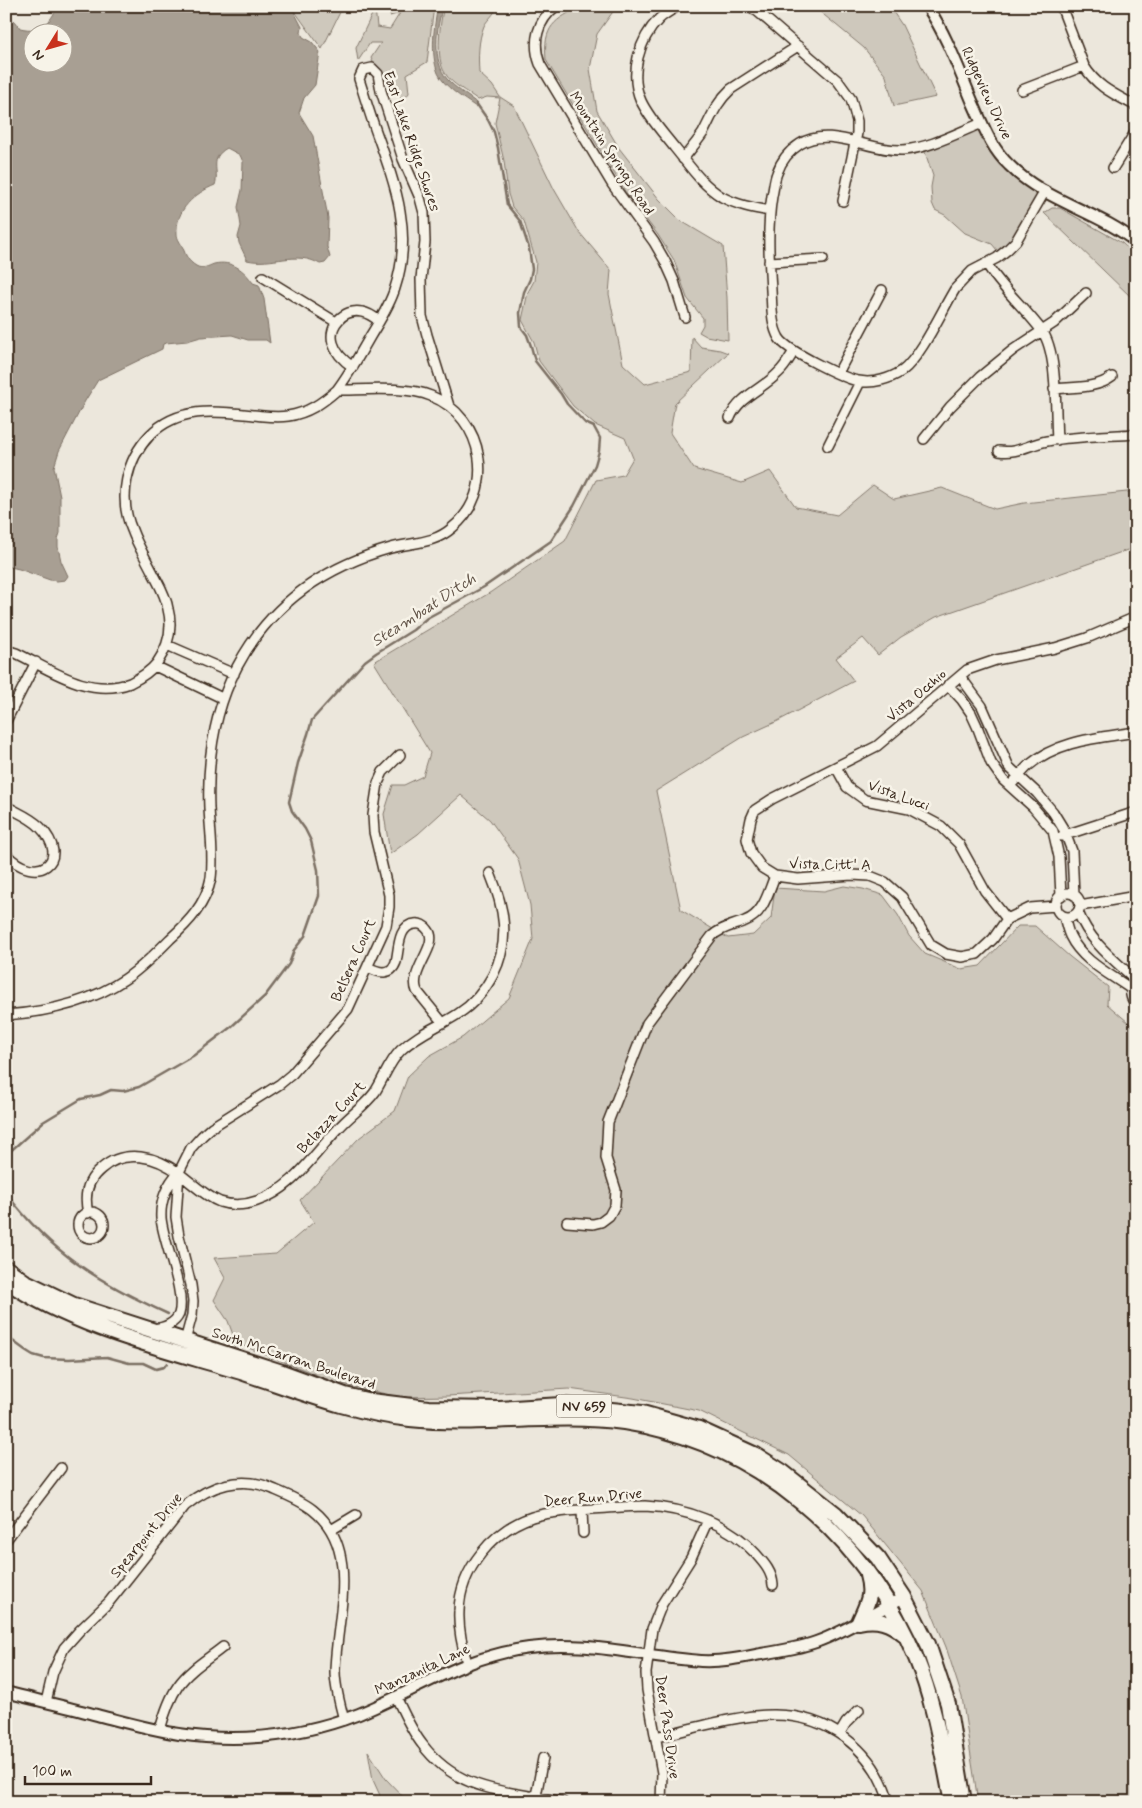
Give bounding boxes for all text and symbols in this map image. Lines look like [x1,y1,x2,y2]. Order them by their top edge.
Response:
north arrow [22,22,72,72]
street label: Ridgeview Drive [955,44,1016,144]
text: N [28,46,48,64]
street label: East Lake Ridge Shores [377,68,445,215]
street label: Mountain Springs Road [563,88,659,220]
water label: Steamboat Ditch [368,569,480,652]
street label: Vista Occhio [882,665,951,727]
street label: Vista Lucci [865,776,932,816]
street label: Vista Citt' A [789,854,871,876]
street label: Belsera Court [327,916,381,1005]
street label: Belazza Court [293,1077,371,1158]
street label: South McCarran Boulevard [209,1323,378,1395]
road number: NV 659 [556,1394,612,1418]
street label: Deer Run Drive [543,1484,643,1512]
street label: Spearpoint Drive [106,1489,187,1582]
street label: Manzanita Lane [371,1639,473,1701]
street label: Deer Pass Drive [650,1674,684,1780]
scale bar [25,1753,151,1785]
text: 100 m [32,1762,72,1782]

